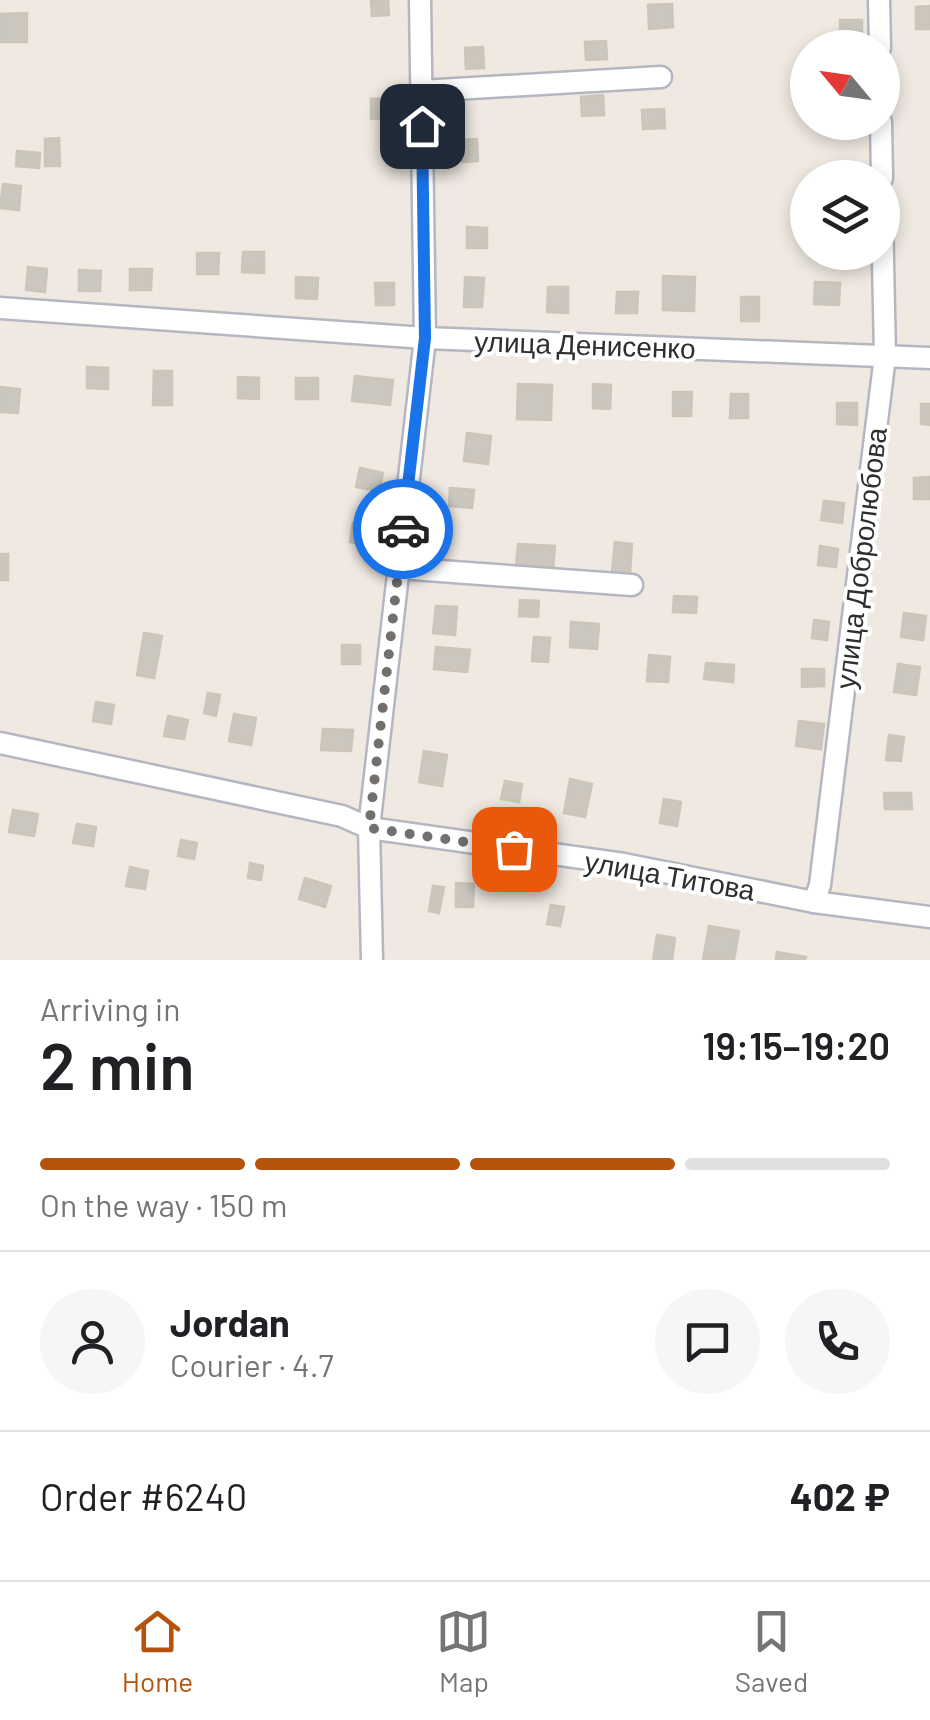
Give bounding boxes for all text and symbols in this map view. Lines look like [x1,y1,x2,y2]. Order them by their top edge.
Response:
north arrow [790,30,900,140]
map controls [790,30,900,270]
pin [380,84,465,169]
icon: home [395,99,450,154]
button: layers [790,160,900,270]
street label: улица Денисенко [474,323,696,365]
street label: улица Добролюбова [827,425,893,691]
courier [353,479,453,579]
icon: car [376,502,431,557]
pin [472,807,557,892]
icon: bag [487,822,542,877]
street label: улица Титова [582,843,758,907]
text: Arriving in [40,989,180,1027]
text: 19:15–19:20 [702,1022,890,1068]
text: 2 min [40,1025,195,1103]
text: On the way · 150 m [40,1185,287,1223]
button: person [40,1289,145,1394]
button: chat [655,1289,760,1394]
button: phone [785,1289,890,1394]
text: Jordan [170,1299,290,1345]
text: Courier · 4.7 [170,1345,334,1383]
text: Order #6240 [40,1473,247,1519]
text: 402 ₽ [790,1473,890,1519]
tab: Home [122,1604,193,1698]
tab: Map [436,1604,491,1698]
tab: Saved [735,1604,808,1698]

